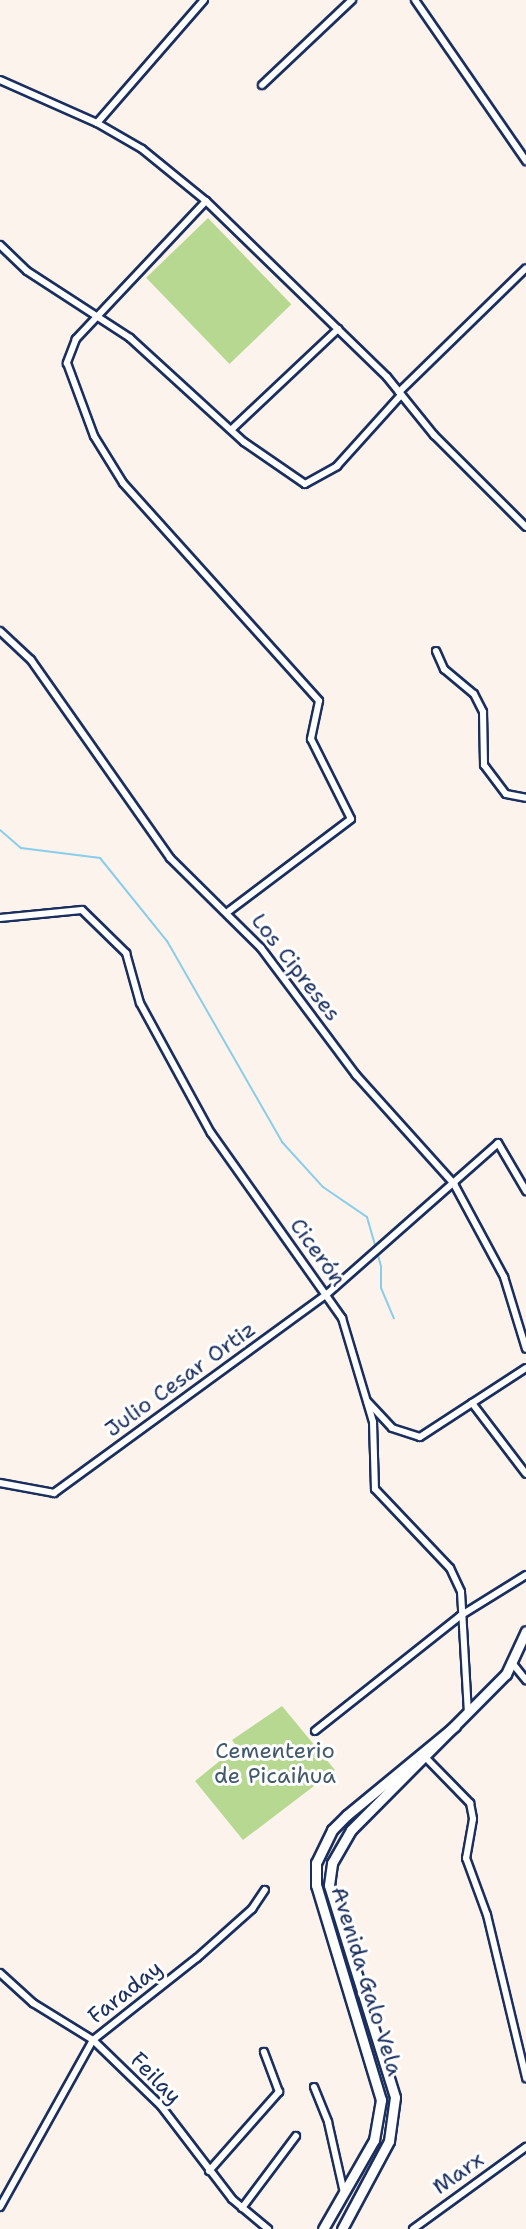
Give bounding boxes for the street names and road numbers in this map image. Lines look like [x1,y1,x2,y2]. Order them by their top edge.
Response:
street label: Los Cipreses [246,908,346,1026]
street label: Cicerón [284,1213,352,1291]
street label: Julio Cesar Ortiz [100,1316,260,1442]
street label: Avenida Galo Vela [326,1883,408,2079]
street label: Faraday [83,1955,167,2029]
street label: Feilay [125,2047,187,2109]
street label: Marx [427,2146,489,2200]

